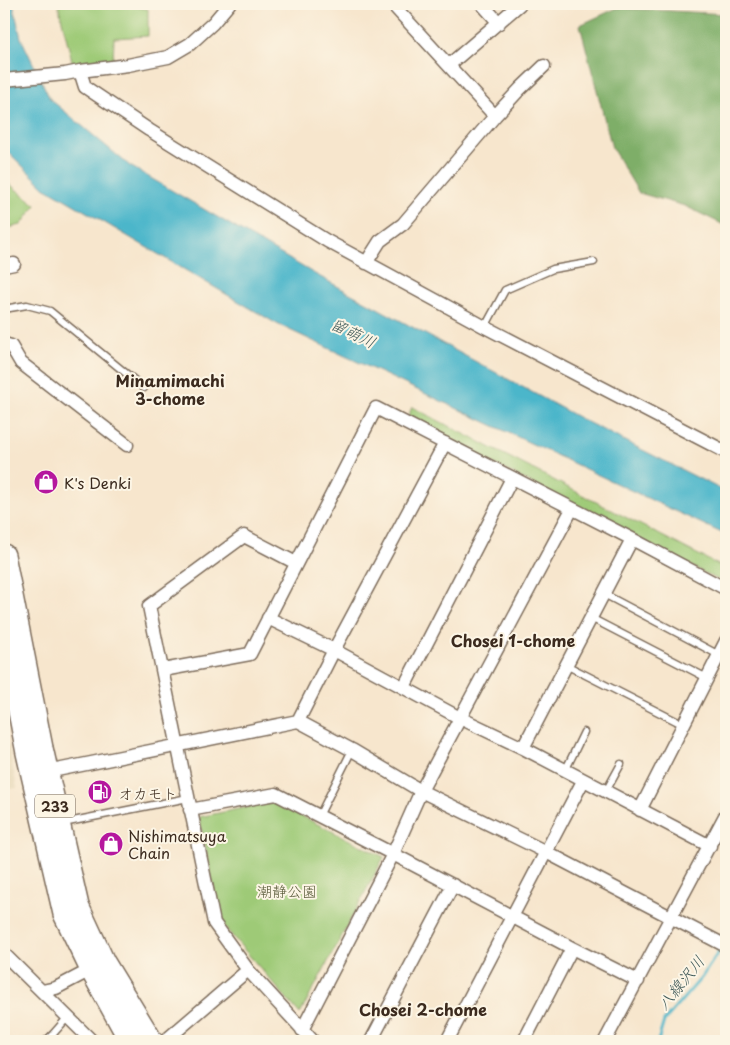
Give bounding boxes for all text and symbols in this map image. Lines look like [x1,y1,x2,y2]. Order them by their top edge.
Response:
water label: 留萌川 [327,311,381,353]
district label: Minamimachi 3-chome [116,368,225,410]
shop icon: K's Denki [33,469,59,495]
place label: K's Denki [64,471,131,494]
district label: Chosei 1-chome [451,628,575,652]
fuel station icon: オカモト [87,779,113,805]
place label: オカモト [118,781,178,804]
road number: 233 [35,794,75,818]
place label: Nishimatsuya Chain [128,824,227,864]
shop icon: Nishimatsuya Chain [98,831,124,857]
park label: 潮静公園 [257,879,317,902]
water label: 八線沢川 [651,950,709,1014]
district label: Chosei 2-chome [359,997,487,1021]

